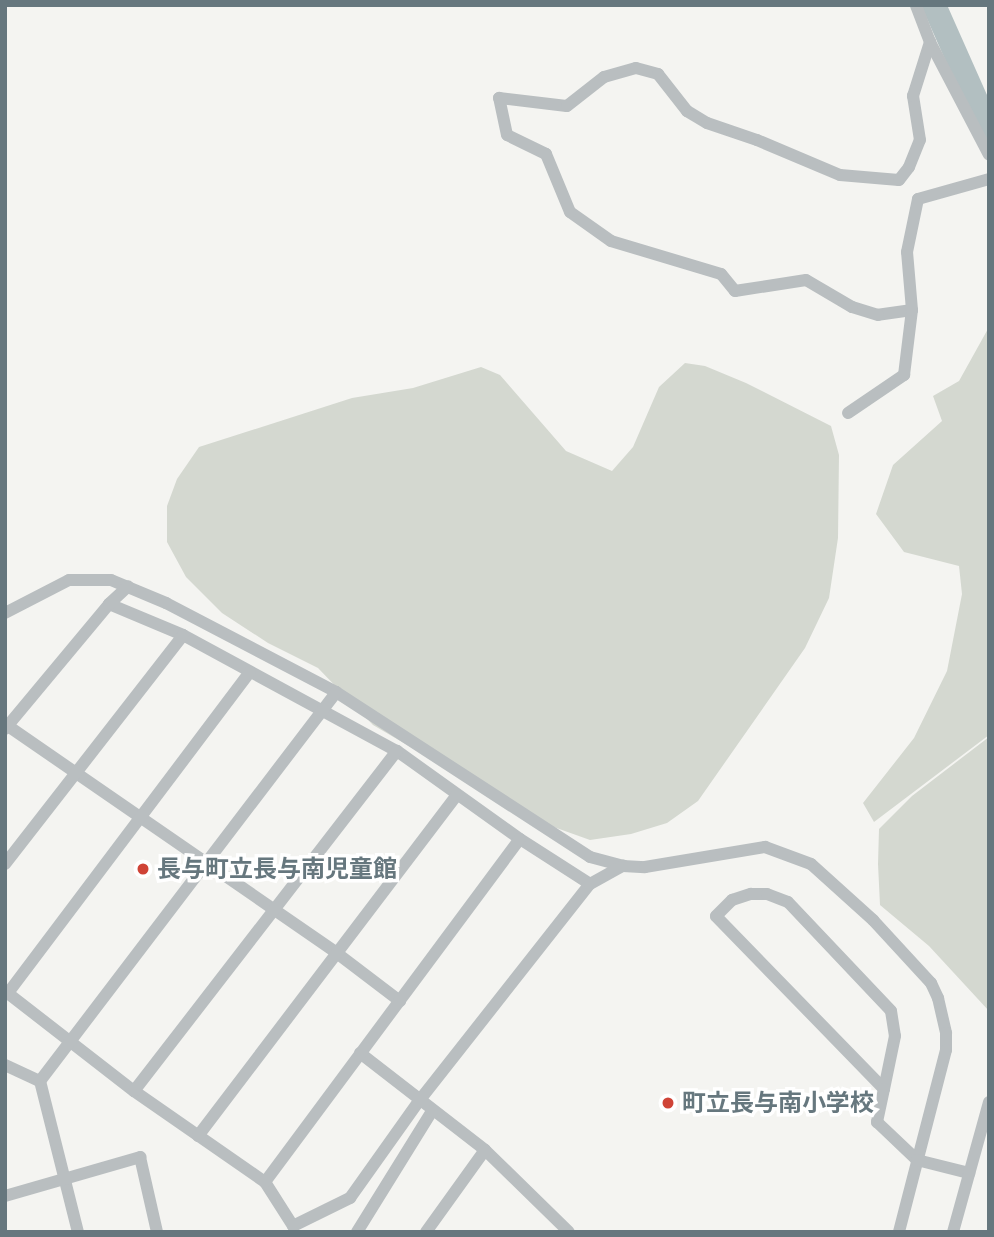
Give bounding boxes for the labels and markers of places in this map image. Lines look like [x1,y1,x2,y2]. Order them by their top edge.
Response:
place label: 長与町立長与南児童館 [157,855,397,883]
marker: 長与町立長与南児童館 [135,861,151,877]
place label: 町立長与南小学校 [682,1089,874,1117]
marker: 町立長与南小学校 [660,1095,676,1111]

